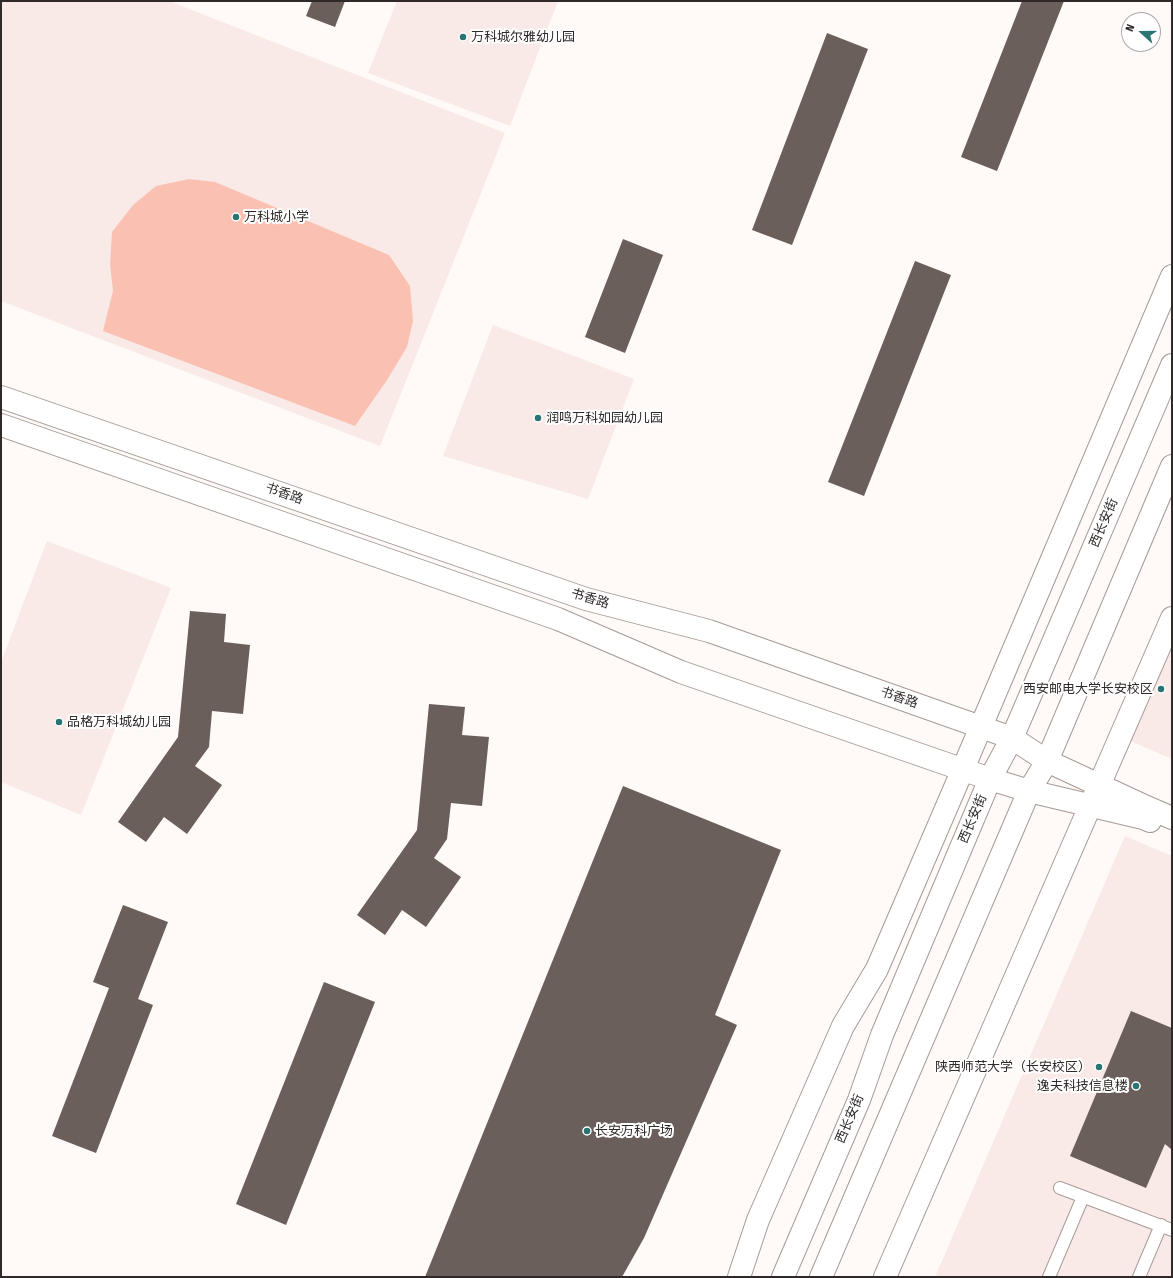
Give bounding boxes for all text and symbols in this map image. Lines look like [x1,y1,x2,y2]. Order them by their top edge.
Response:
north arrow [1121,12,1161,52]
text: N [1123,22,1138,33]
place label: 万科城尔雅幼儿园 [471,29,575,45]
marker: 万科城尔雅幼儿园 [458,32,468,42]
place label: 万科城小学 [244,209,309,225]
marker: 万科城小学 [231,212,241,222]
place label: 润鸣万科如园幼儿园 [546,410,663,426]
marker: 润鸣万科如园幼儿园 [533,413,543,423]
street label: 书香路 [263,480,305,508]
street label: 西长安街 [1087,496,1121,550]
street label: 书香路 [569,586,611,612]
place label: 西安邮电大学长安校区 [1023,681,1153,697]
street label: 书香路 [878,684,920,712]
marker: 西安邮电大学长安校区 [1156,684,1166,694]
place label: 品格万科城幼儿园 [67,714,171,730]
marker: 品格万科城幼儿园 [54,717,64,727]
street label: 西长安街 [956,792,990,846]
place label: 陕西师范大学（长安校区） [935,1059,1091,1075]
marker: 陕西师范大学（长安校区） [1094,1062,1104,1072]
place label: 逸夫科技信息楼 [1037,1078,1128,1094]
marker: 逸夫科技信息楼 [1131,1081,1141,1091]
street label: 西长安街 [833,1092,867,1146]
place label: 长安万科广场 [595,1123,673,1139]
marker: 长安万科广场 [582,1126,592,1136]

